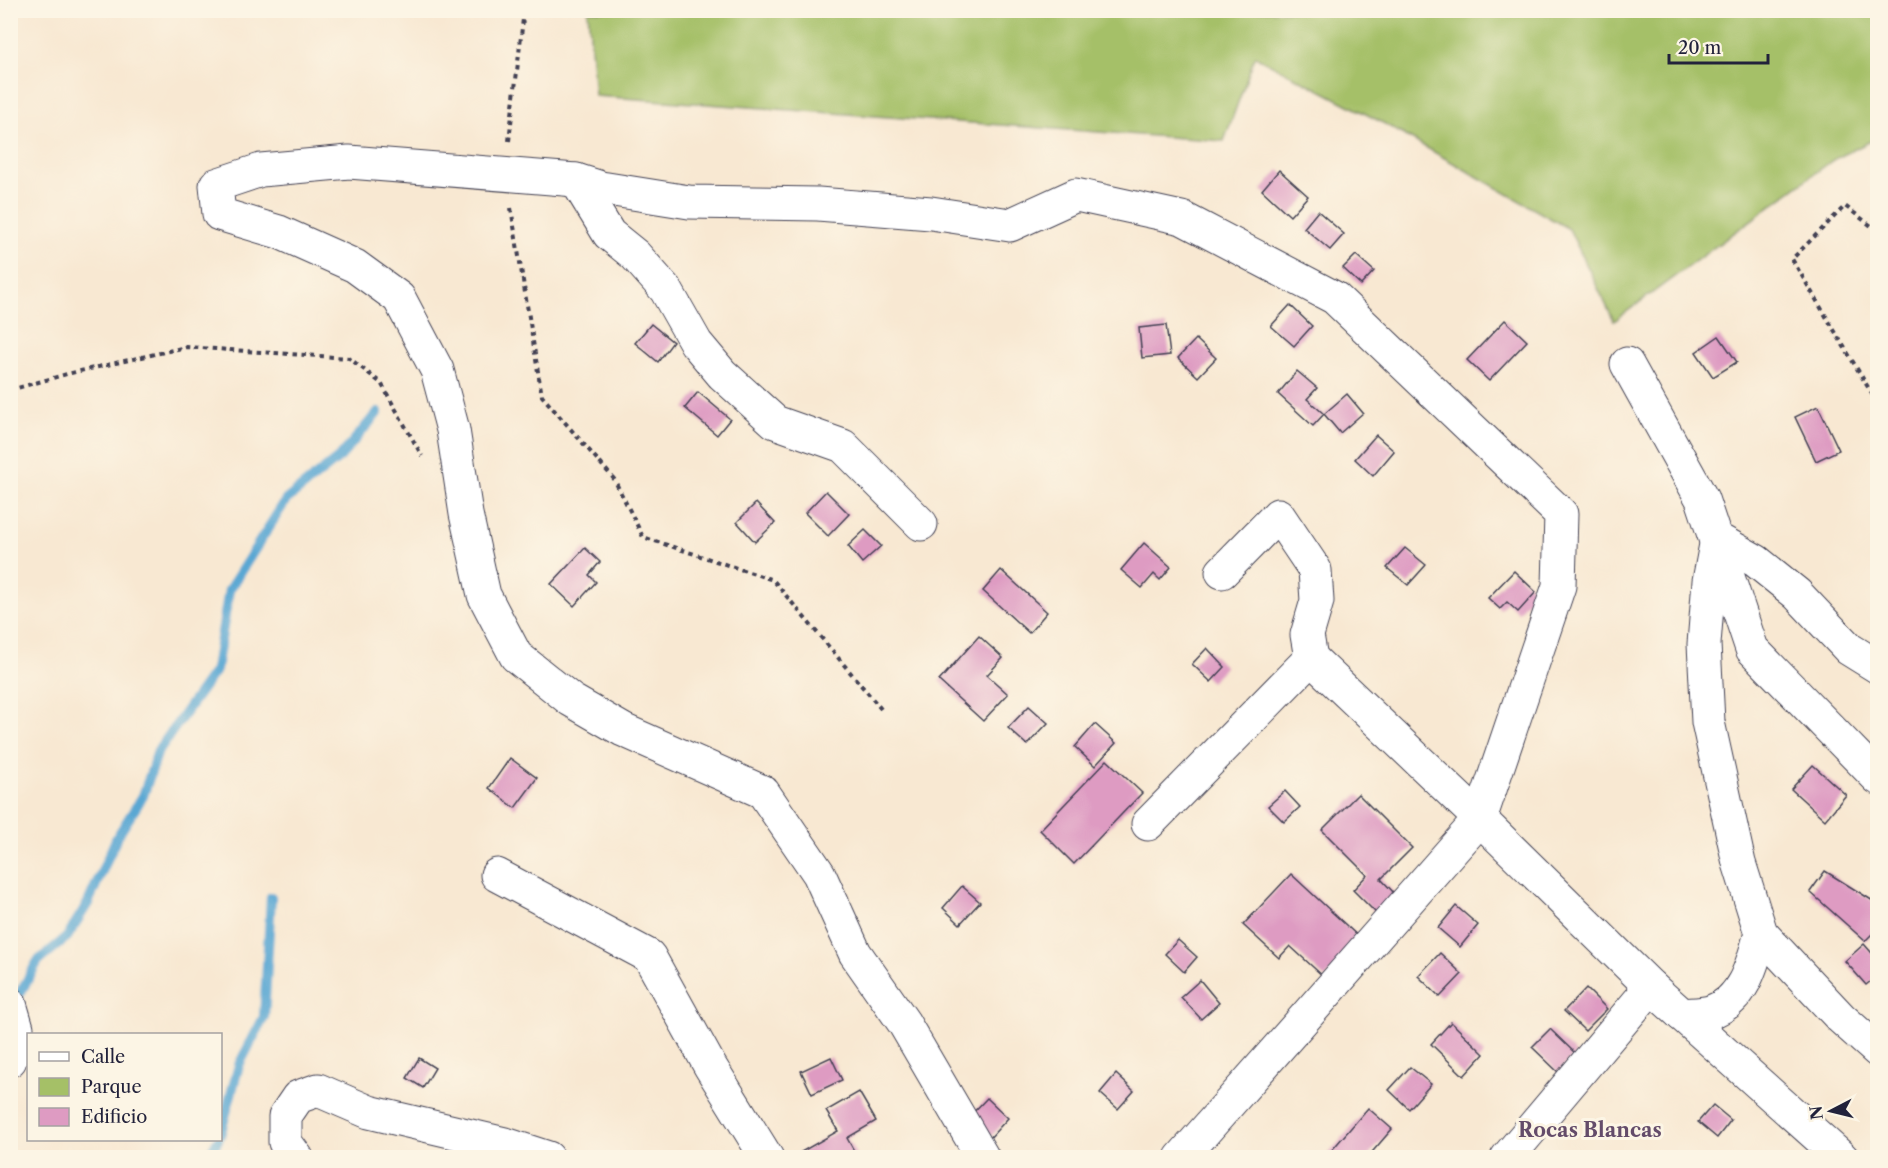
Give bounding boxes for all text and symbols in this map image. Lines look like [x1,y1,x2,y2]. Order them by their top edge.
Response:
scale bar [1669,27,1768,65]
text: 20 m [1678,37,1722,59]
legend [27,1033,222,1141]
text: Calle [81,1046,125,1068]
text: Parque [81,1076,142,1098]
north arrow [1801,1081,1861,1141]
text: N [1805,1105,1827,1121]
text: Edificio [81,1106,147,1128]
district label: Rocas Blancas [1518,1118,1662,1142]

